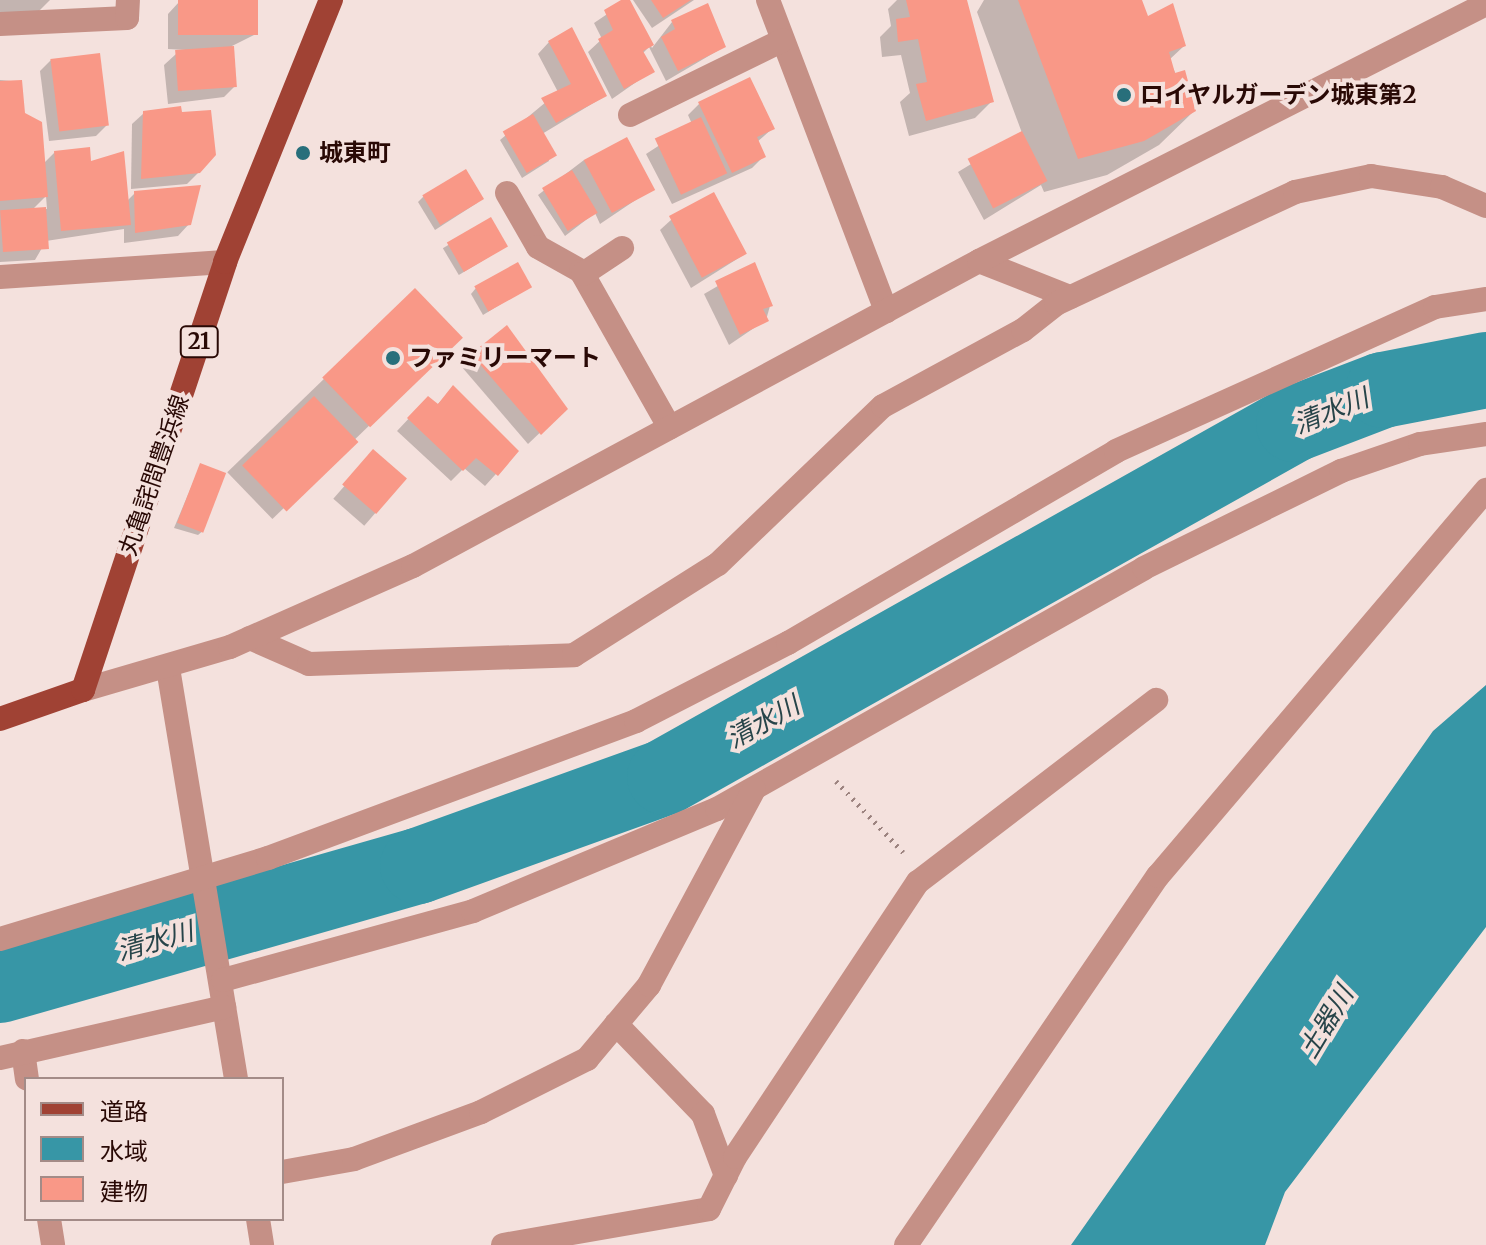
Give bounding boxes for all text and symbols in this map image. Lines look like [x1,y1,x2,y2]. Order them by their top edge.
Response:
place label: ロイヤルガーデン城東第2 [1140,81,1418,109]
marker: ロイヤルガーデン城東第2 [1115,86,1133,104]
place label: 城東町 [319,139,391,167]
marker: 城東町 [294,144,312,162]
road number: 21 [179,324,219,360]
place label: ファミリーマート [409,344,601,372]
marker: ファミリーマート [384,349,402,367]
water label: 清水川 [1289,382,1373,440]
street label: 丸亀詫間豊浜線 [113,391,195,559]
water label: 清水川 [721,689,805,755]
water label: 清水川 [113,915,197,967]
water label: 土器川 [1293,981,1359,1063]
legend [24,1077,284,1221]
text: 道路 [100,1096,148,1127]
text: 水域 [100,1136,148,1167]
text: 建物 [100,1176,148,1207]

